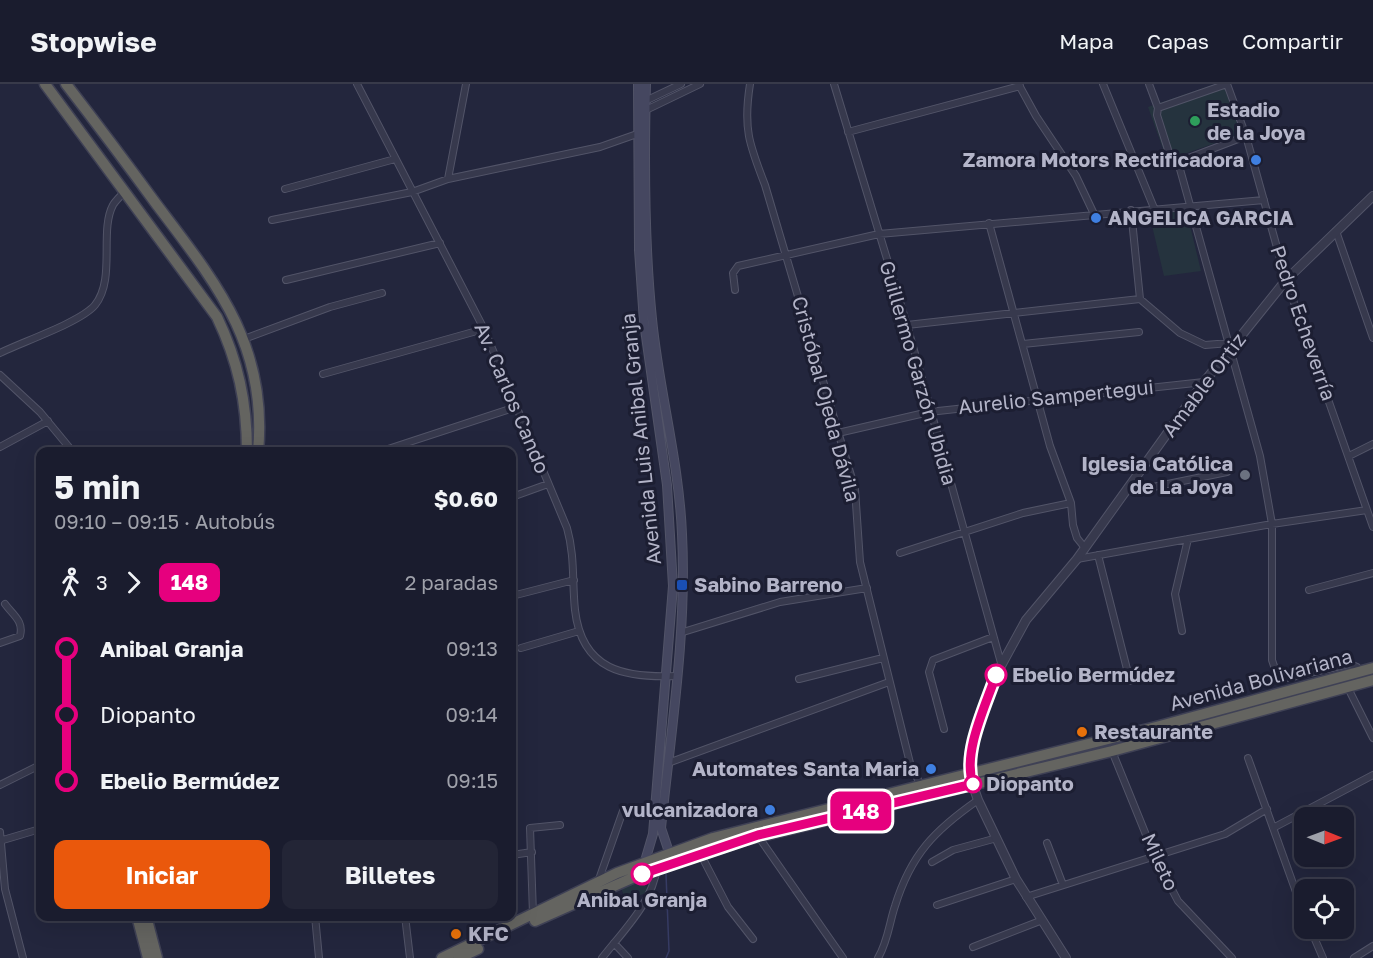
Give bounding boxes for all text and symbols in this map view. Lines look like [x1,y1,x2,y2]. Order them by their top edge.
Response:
text: Stopwise [30,25,157,58]
text: Mapa [1059,28,1114,54]
text: Capas [1147,28,1209,54]
text: Compartir [1242,28,1343,54]
place label: Estadio de la Joya [1207,97,1305,144]
marker: Estadio de la Joya [1188,114,1202,128]
place label: Zamora Motors Rectificadora [963,147,1244,171]
marker: Zamora Motors Rectificadora [1249,153,1263,167]
place label: ANGELICA GARCIA [1108,205,1293,229]
marker: ANGELICA GARCIA [1089,211,1103,225]
street label: Pedro Echeverría [1266,242,1342,403]
street label: Guillermo Garzón Ubidia [875,258,963,488]
street label: Cristóbal Ojeda Dávila [788,293,866,504]
street label: Avenida Luis Anibal Granja [615,312,665,566]
street label: Av. Carlos Cando [470,319,555,476]
street label: Amable Ortiz [1156,328,1250,441]
street label: Aurelio Sampertegui [957,374,1155,418]
place label: Iglesia Católica de La Joya [1081,451,1233,498]
text: 5 min [54,467,140,506]
marker: Iglesia Católica de La Joya [1238,468,1252,482]
text: $0.60 [434,485,498,512]
text: 09:10 – 09:15 · Autobús [54,509,275,533]
icon: walk [54,566,87,599]
icon: forward [117,566,150,599]
text: 148 [171,569,208,595]
text: 3 [96,570,108,594]
text: 2 paradas [405,570,498,594]
place label: Sabino Barreno [694,572,843,596]
marker: Sabino Barreno [675,578,689,592]
text: Anibal Granja [100,635,243,662]
text: 09:13 [446,636,498,660]
street label: Avenida Bolivariana [1167,643,1355,715]
place label: Ebelio Bermúdez [1012,662,1175,686]
marker: Ebelio Bermúdez [985,664,1007,686]
text: Diopanto [100,701,196,728]
text: 09:14 [446,702,498,726]
place label: Restaurante [1094,719,1213,743]
marker: Restaurante [1075,725,1089,739]
place label: Automates Santa Maria [692,756,919,780]
marker: Automates Santa Maria [924,762,938,776]
text: Ebelio Bermúdez [100,767,279,794]
text: 09:15 [446,768,498,792]
place label: Diopanto [986,771,1074,795]
marker: Diopanto [964,775,982,793]
line badge: 148 [826,792,896,830]
place label: vulcanizadora [622,797,758,821]
text: 148 [842,798,880,824]
marker: vulcanizadora [763,803,777,817]
north arrow [1294,807,1354,867]
map controls [1294,807,1354,939]
street label: Mileto [1137,829,1185,894]
button: Iniciar [54,840,270,909]
button: Billetes [282,840,498,909]
marker: Anibal Granja [631,863,653,885]
button: locate [1294,879,1354,939]
place label: Anibal Granja [577,887,707,911]
place label: KFC [468,921,509,945]
marker: KFC [449,927,463,941]

